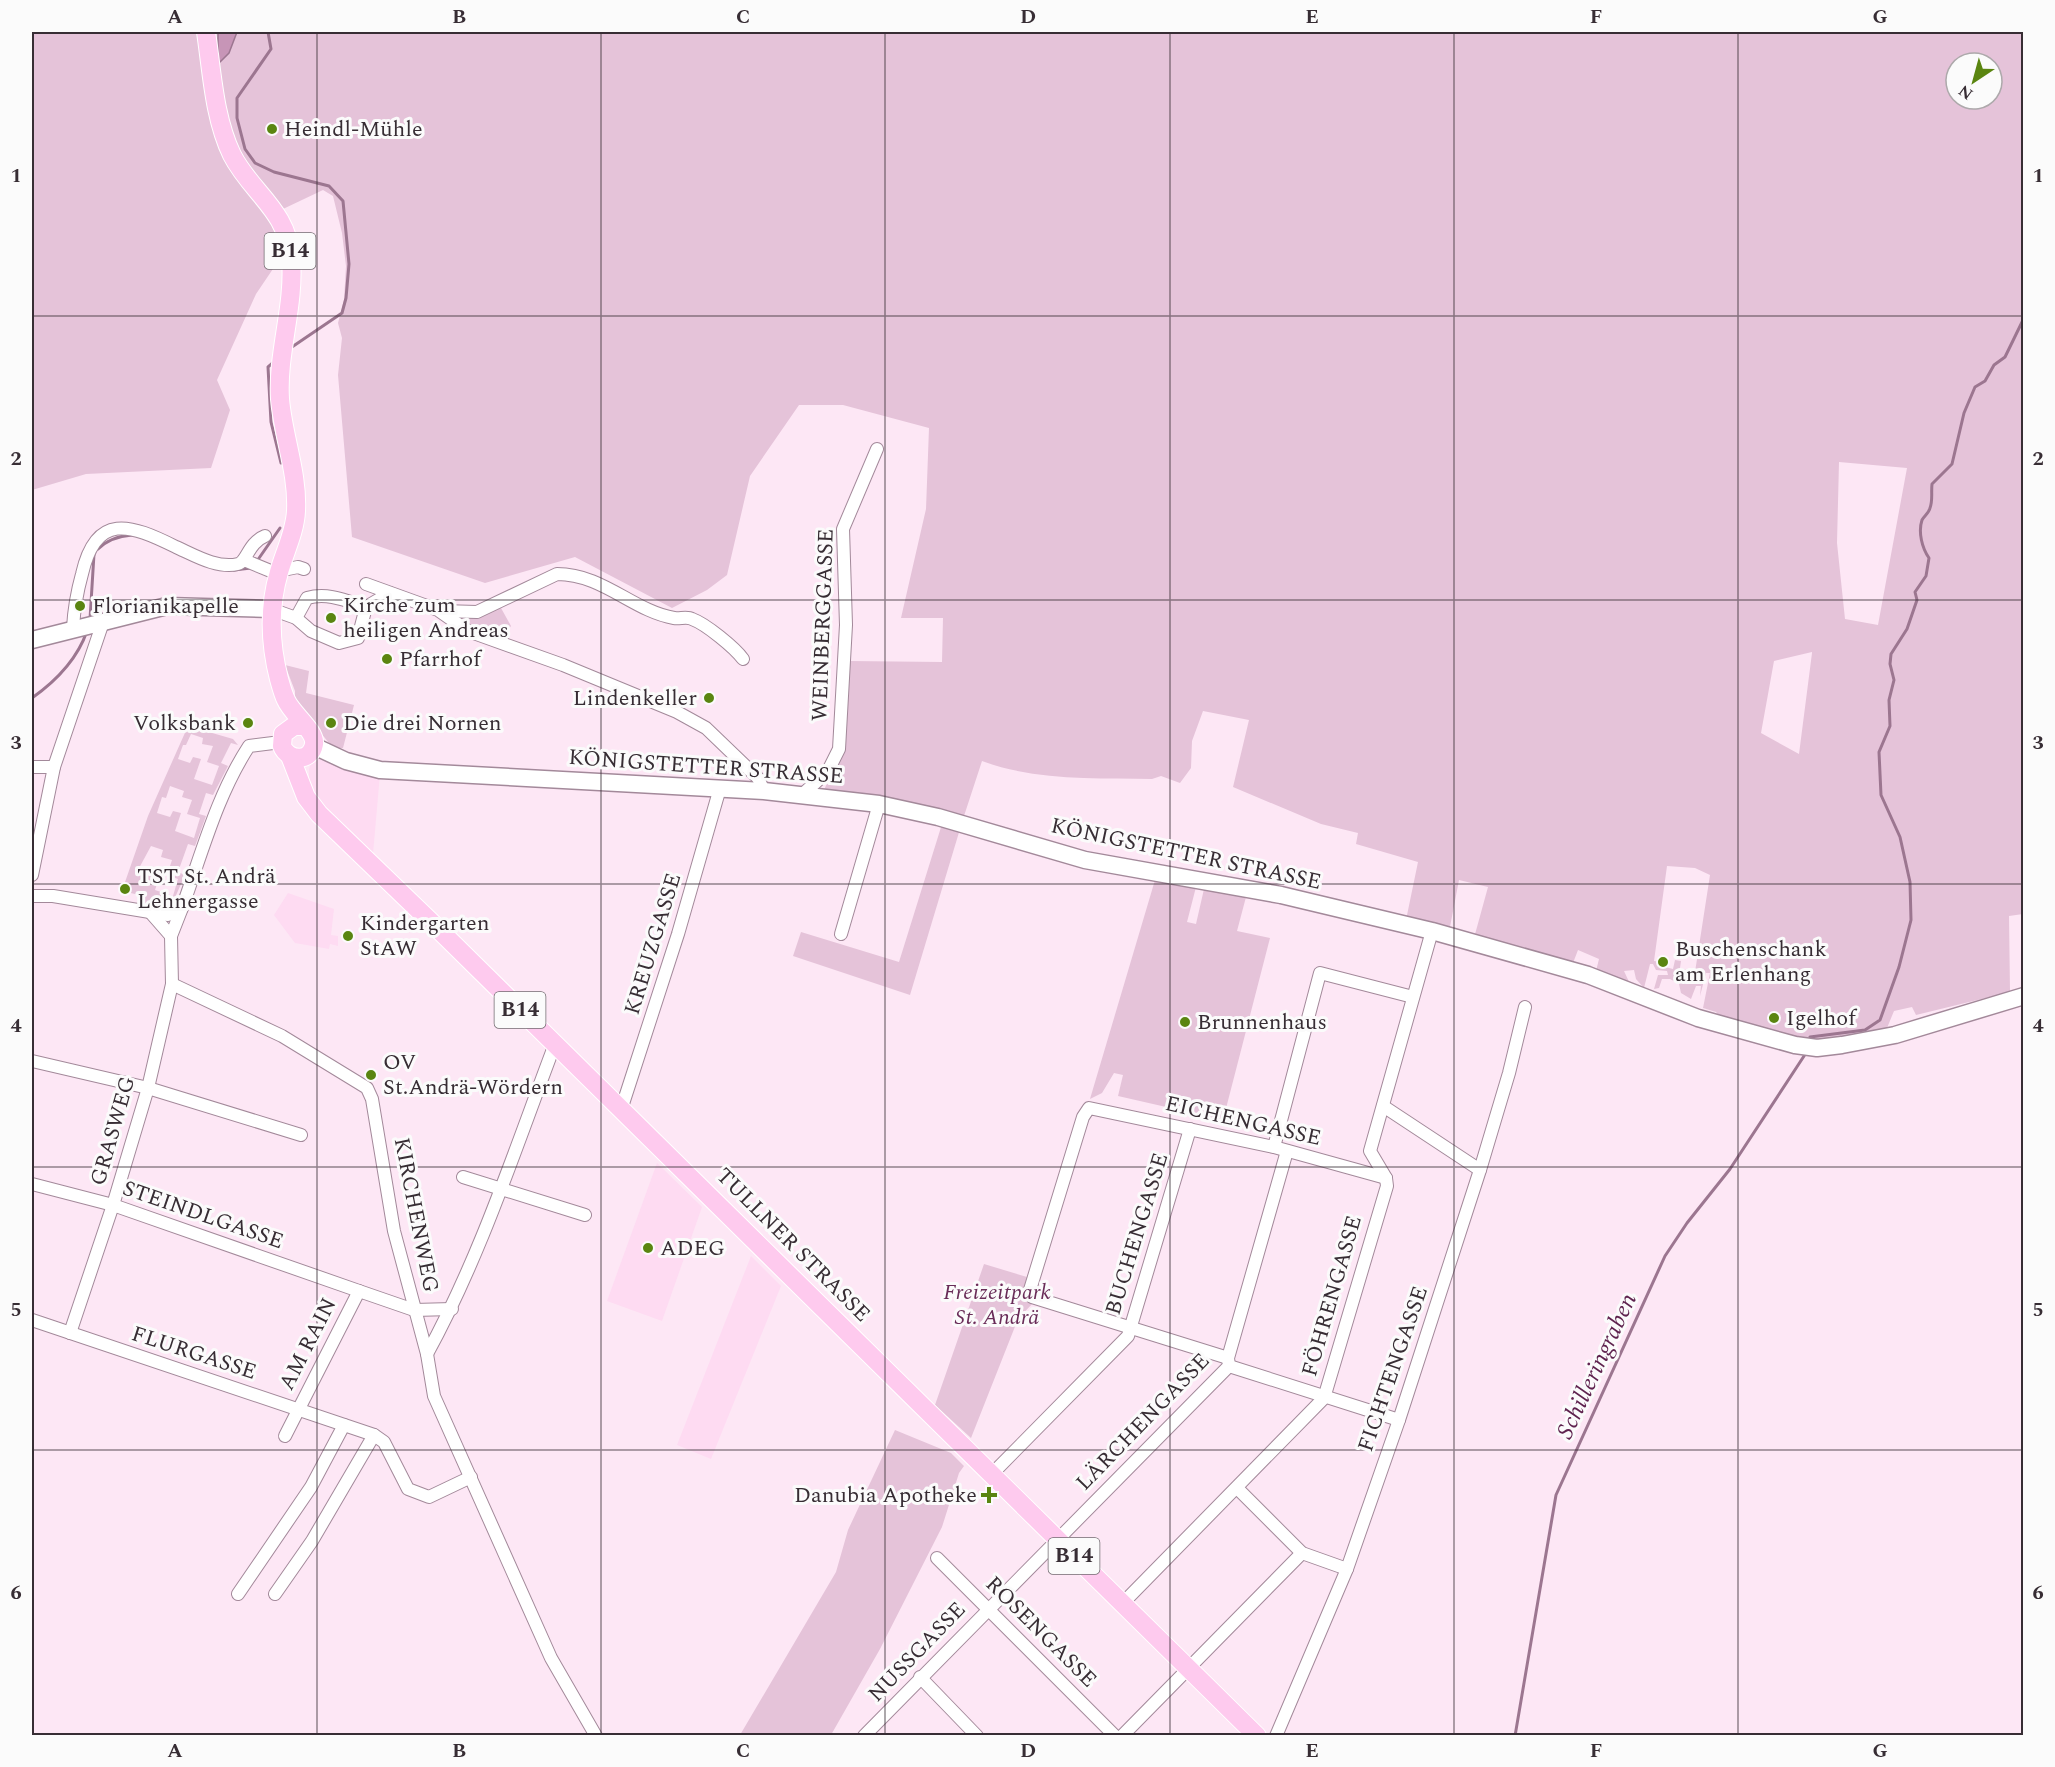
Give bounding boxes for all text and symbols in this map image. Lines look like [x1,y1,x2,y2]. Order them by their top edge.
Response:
text: A [167,2,183,32]
text: B [452,2,466,32]
text: C [736,2,750,32]
text: D [1020,2,1036,32]
text: E [1305,2,1319,32]
text: F [1590,2,1602,32]
text: G [1872,2,1888,32]
north arrow [1944,51,2004,111]
text: N [1953,79,1978,106]
place label: Heindl-Mühle [284,113,423,146]
marker: Heindl-Mühle [265,122,279,136]
text: 1 [10,161,22,191]
text: 1 [2032,161,2044,191]
road number: B14 [264,233,316,269]
text: 2 [10,444,22,474]
text: 2 [2032,444,2044,474]
street label: WEINBERGGASSE [803,528,843,722]
place label: Kirche zum heiligen Andreas [343,589,509,647]
place label: Florianikapelle [92,590,239,623]
marker: Florianikapelle [73,599,87,613]
marker: Kirche zum heiligen Andreas [324,611,338,625]
place label: Pfarrhof [399,643,482,676]
marker: Pfarrhof [380,652,394,666]
place label: Lindenkeller [573,682,697,715]
marker: Lindenkeller [702,691,716,705]
place label: Volksbank [133,707,236,740]
place label: Die drei Nornen [343,707,502,740]
marker: Volksbank [241,716,255,730]
marker: Die drei Nornen [324,716,338,730]
text: 3 [10,728,22,758]
text: 3 [2032,728,2044,758]
street label: KÖNIGSTETTER STRASSE [567,741,845,793]
street label: KÖNIGSTETTER STRASSE [1048,809,1324,899]
place label: TST St. Andrä Lehnergasse [137,860,276,918]
street label: KREUZGASSE [616,869,690,1019]
marker: TST St. Andrä Lehnergasse [118,882,132,896]
place label: Kindergarten StAW [360,907,490,965]
marker: Kindergarten StAW [341,929,355,943]
place label: Buschenschank am Erlenhang [1675,933,1827,991]
marker: Buschenschank am Erlenhang [1656,955,1670,969]
road number: B14 [494,992,546,1028]
place label: Igelhof [1786,1002,1857,1035]
place label: Brunnenhaus [1197,1006,1327,1039]
text: 4 [10,1011,22,1041]
marker: Igelhof [1767,1011,1781,1025]
text: 4 [2032,1011,2044,1041]
marker: Brunnenhaus [1178,1015,1192,1029]
place label: OV St.Andrä-Wördern [383,1046,563,1104]
marker: OV St.Andrä-Wördern [364,1068,378,1082]
street label: GRASWEG [82,1072,144,1190]
street label: EICHENGASSE [1162,1087,1324,1155]
street label: KIRCHENWEG [385,1135,447,1295]
street label: BUCHENGASSE [1097,1149,1177,1319]
street label: TULLNER STRASSE [708,1160,878,1330]
street label: STEINDLGASSE [118,1172,288,1258]
street label: FÖHRENGASSE [1293,1212,1371,1380]
place label: ADEG [660,1232,725,1265]
marker: ADEG [641,1241,655,1255]
park label: Freizeitpark St. Andrä [943,1276,1051,1334]
street label: FICHTENGASSE [1349,1282,1437,1456]
water label: Schilleringraben [1547,1287,1647,1445]
street label: AM RAIN [271,1292,345,1396]
text: 5 [10,1295,22,1325]
text: 5 [2032,1295,2044,1325]
street label: FLURGASSE [127,1317,261,1389]
street label: LÄRCHENGASSE [1068,1345,1218,1499]
place label: Danubia Apotheke [794,1479,977,1512]
marker: Danubia Apotheke [982,1488,996,1502]
road number: B14 [1048,1538,1100,1574]
street label: ROSENGASSE [978,1569,1104,1695]
text: 6 [10,1578,22,1608]
text: 6 [2032,1578,2044,1608]
street label: NUSSGASSE [860,1594,974,1710]
text: A [167,1736,183,1766]
text: B [452,1736,466,1766]
text: C [736,1736,750,1766]
text: D [1020,1736,1036,1766]
text: E [1305,1736,1319,1766]
text: F [1590,1736,1602,1766]
text: G [1872,1736,1888,1766]

